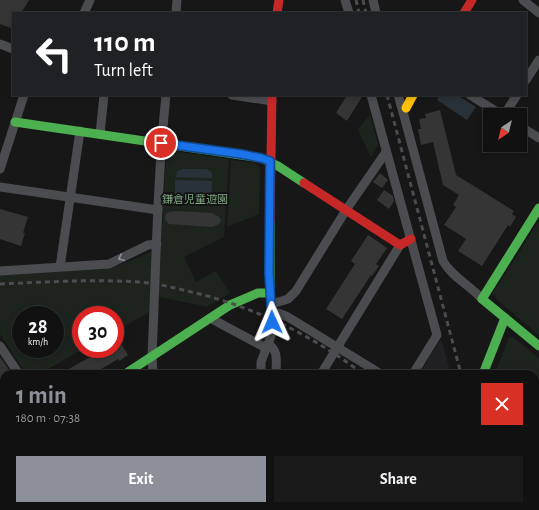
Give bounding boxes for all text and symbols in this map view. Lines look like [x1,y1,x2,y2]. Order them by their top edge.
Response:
icon: left [28,28,80,80]
text: 110 m [94,29,156,57]
text: Turn left [94,62,153,80]
north arrow [483,108,527,152]
map controls [483,108,527,152]
pin [144,126,178,160]
icon: arrive [150,132,172,154]
park label: 鎌倉児童遊園 [162,193,228,205]
one-way arrow [118,253,126,261]
position arrow [251,301,293,343]
speed limit sign: 30 [72,306,124,358]
text: 28 [28,317,48,337]
text: km/h [28,337,48,347]
button: close [481,383,523,425]
text: 1 min [16,384,67,408]
text: 180 m · 07:38 [16,412,80,425]
button: Exit [16,456,266,502]
button: Share [274,456,523,502]

